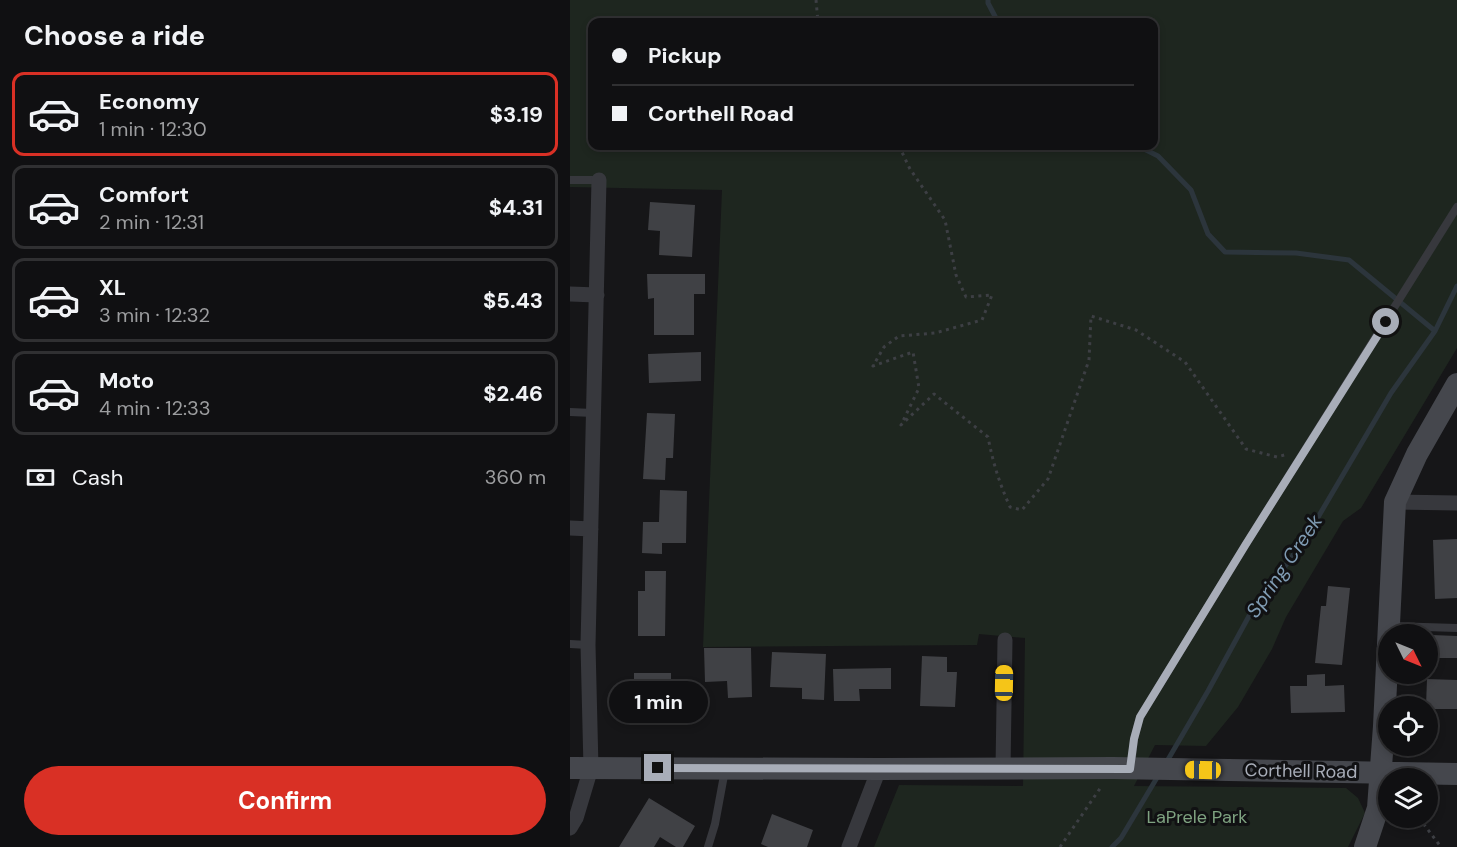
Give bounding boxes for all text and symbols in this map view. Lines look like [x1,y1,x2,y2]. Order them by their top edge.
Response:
text: Choose a ride [24,18,205,53]
text: Pickup [648,41,722,70]
icon: car [27,87,81,141]
text: Economy [99,87,199,116]
text: Corthell Road [648,99,794,128]
text: $3.19 [490,100,543,129]
text: 1 min · 12:30 [99,116,207,142]
icon: car [27,180,81,234]
text: Comfort [99,180,189,209]
text: $4.31 [489,193,543,222]
text: 2 min · 12:31 [99,209,204,235]
icon: car [27,273,81,327]
text: XL [99,273,126,302]
text: $5.43 [483,286,543,315]
text: 3 min · 12:32 [99,302,210,328]
route start [1372,308,1399,335]
icon: car [27,366,81,420]
text: Moto [99,366,154,395]
text: $2.46 [483,379,543,408]
text: 4 min · 12:33 [99,395,211,421]
icon: cash [24,461,57,494]
text: Cash [72,463,123,492]
text: 360 m [485,464,546,490]
water label: Spring Creek [1240,509,1328,623]
north arrow [1378,624,1438,684]
map controls [1378,624,1438,828]
car [995,665,1013,701]
callout: 1 min [608,681,708,723]
text: 1 min [634,689,683,715]
button: locate [1378,696,1438,756]
route end [644,754,671,781]
street label: Corthell Road [1245,758,1357,784]
car [1185,761,1221,779]
button: Confirm [24,766,546,835]
button: layers [1378,768,1438,828]
park label: LaPrele Park [1147,805,1247,829]

